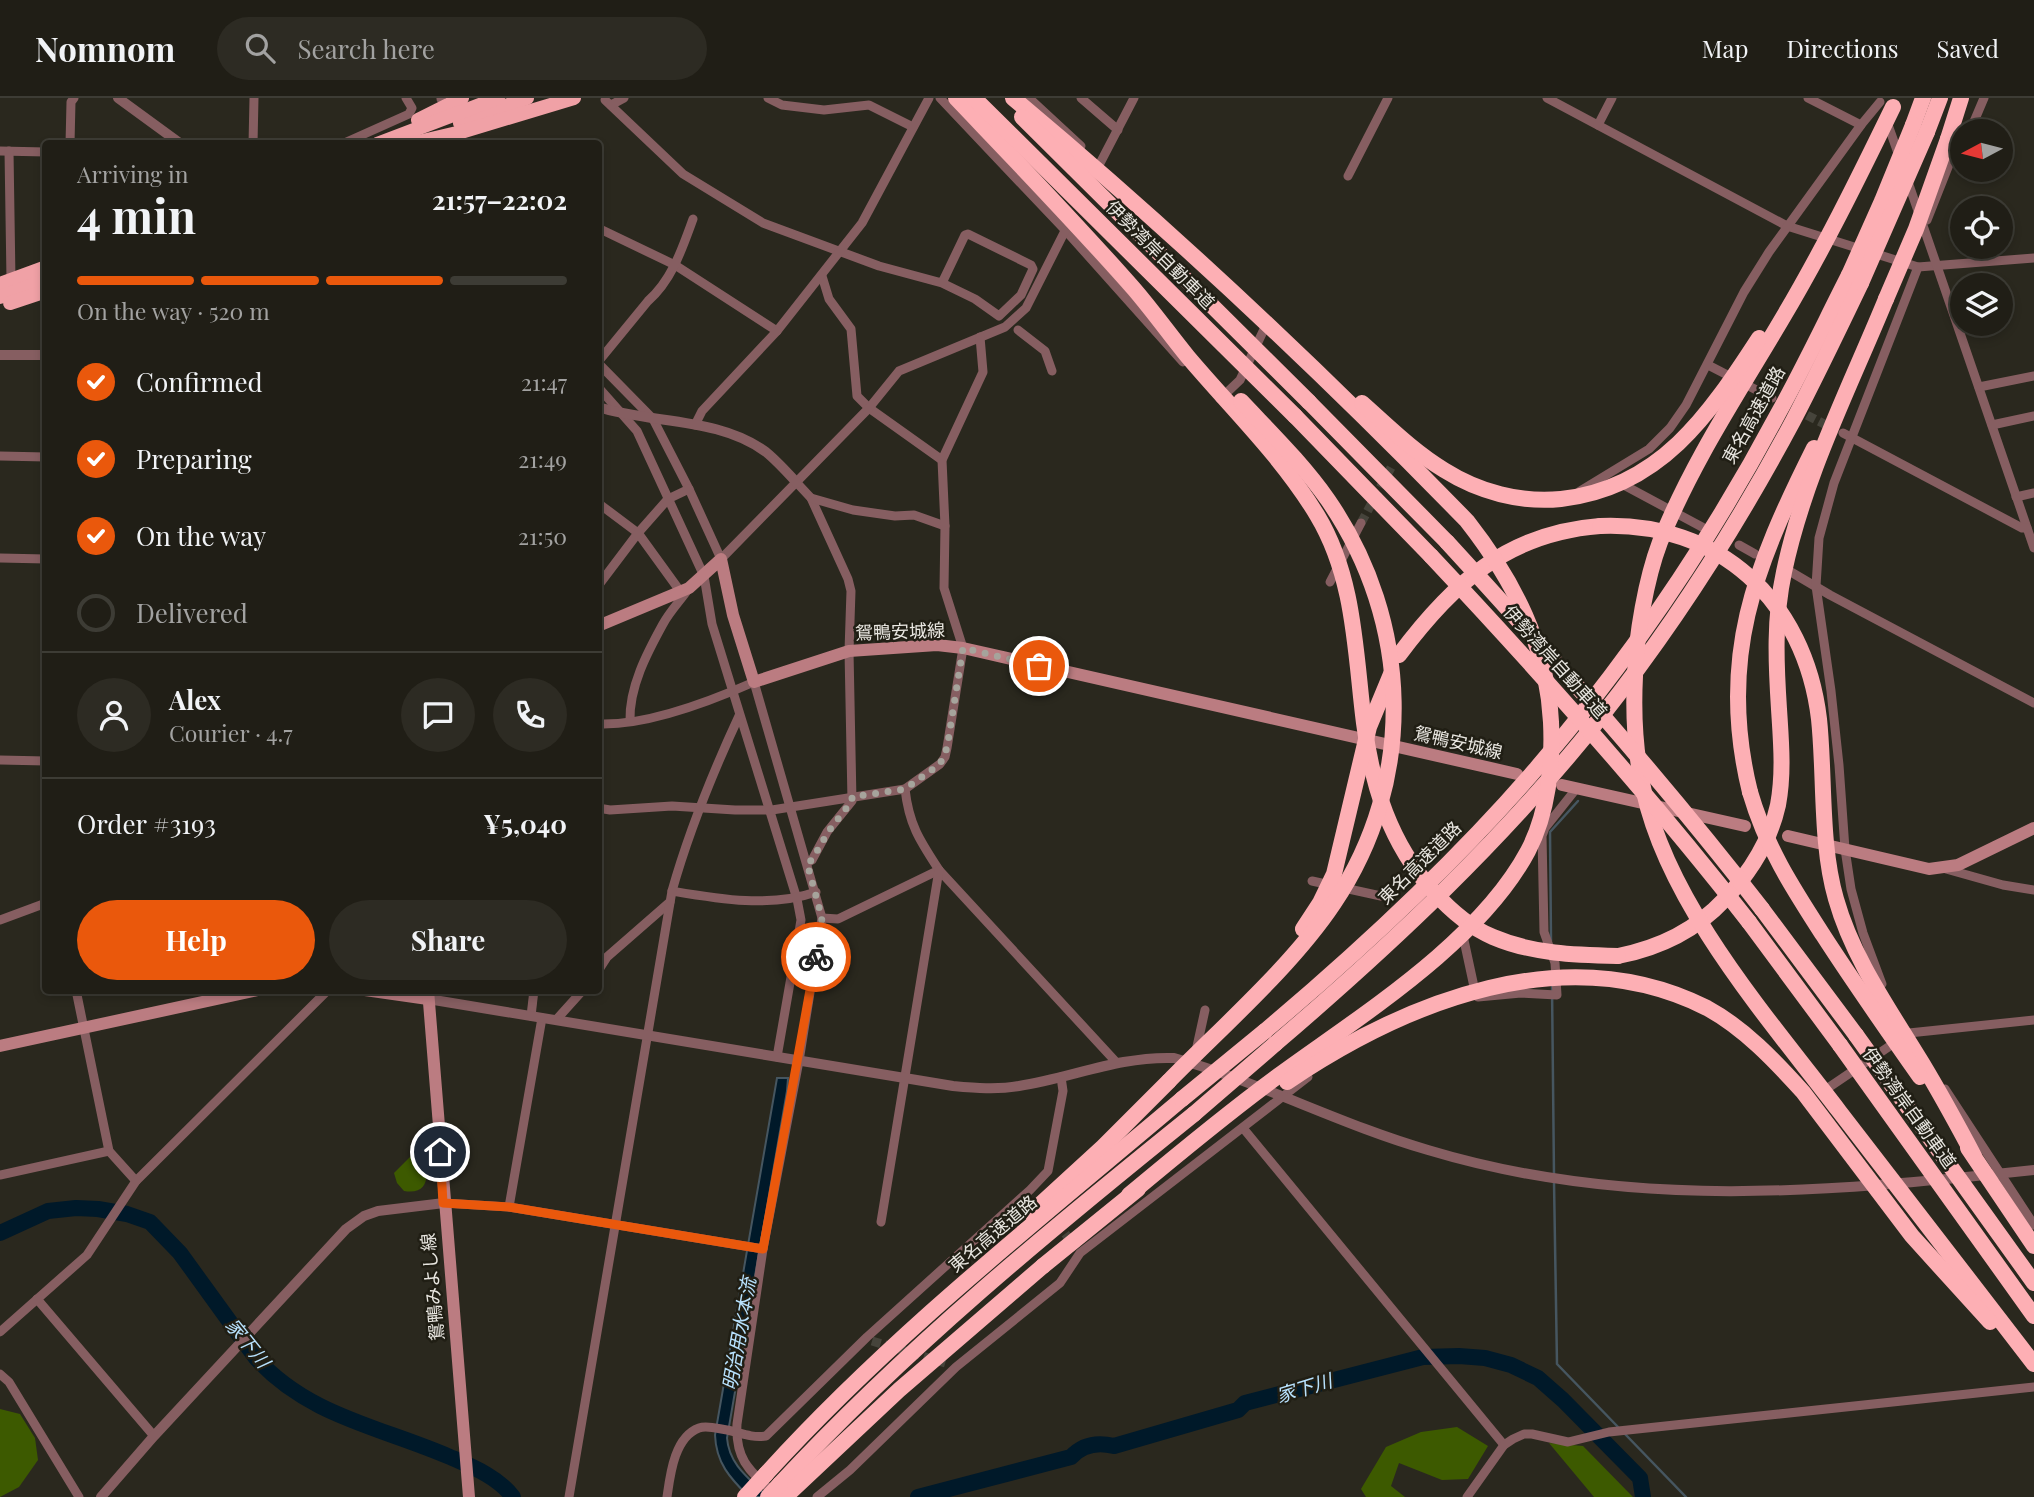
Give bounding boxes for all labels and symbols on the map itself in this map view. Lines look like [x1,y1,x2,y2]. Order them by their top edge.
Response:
north arrow [1950,119,2012,182]
street label: 伊勢湾岸自動車道 [1101,195,1220,314]
street label: 東名高速道路 [1716,361,1790,468]
street label: 伊勢湾岸自動車道 [1499,600,1613,723]
street label: 鴛鴨安城線 [855,617,945,645]
pin [1009,636,1069,696]
street label: 鴛鴨安城線 [1412,720,1505,764]
street label: 東名高速道路 [1373,816,1466,909]
courier [781,922,851,992]
street label: 伊勢湾岸自動車道 [1858,1042,1962,1173]
pin [410,1122,470,1182]
street label: 東名高速道路 [943,1189,1041,1277]
street label: 鴛鴨みよし線 [415,1232,449,1342]
water label: 明治用水本流 [715,1272,761,1392]
water label: 家下川 [221,1312,278,1374]
water label: 家下川 [1273,1366,1337,1408]

